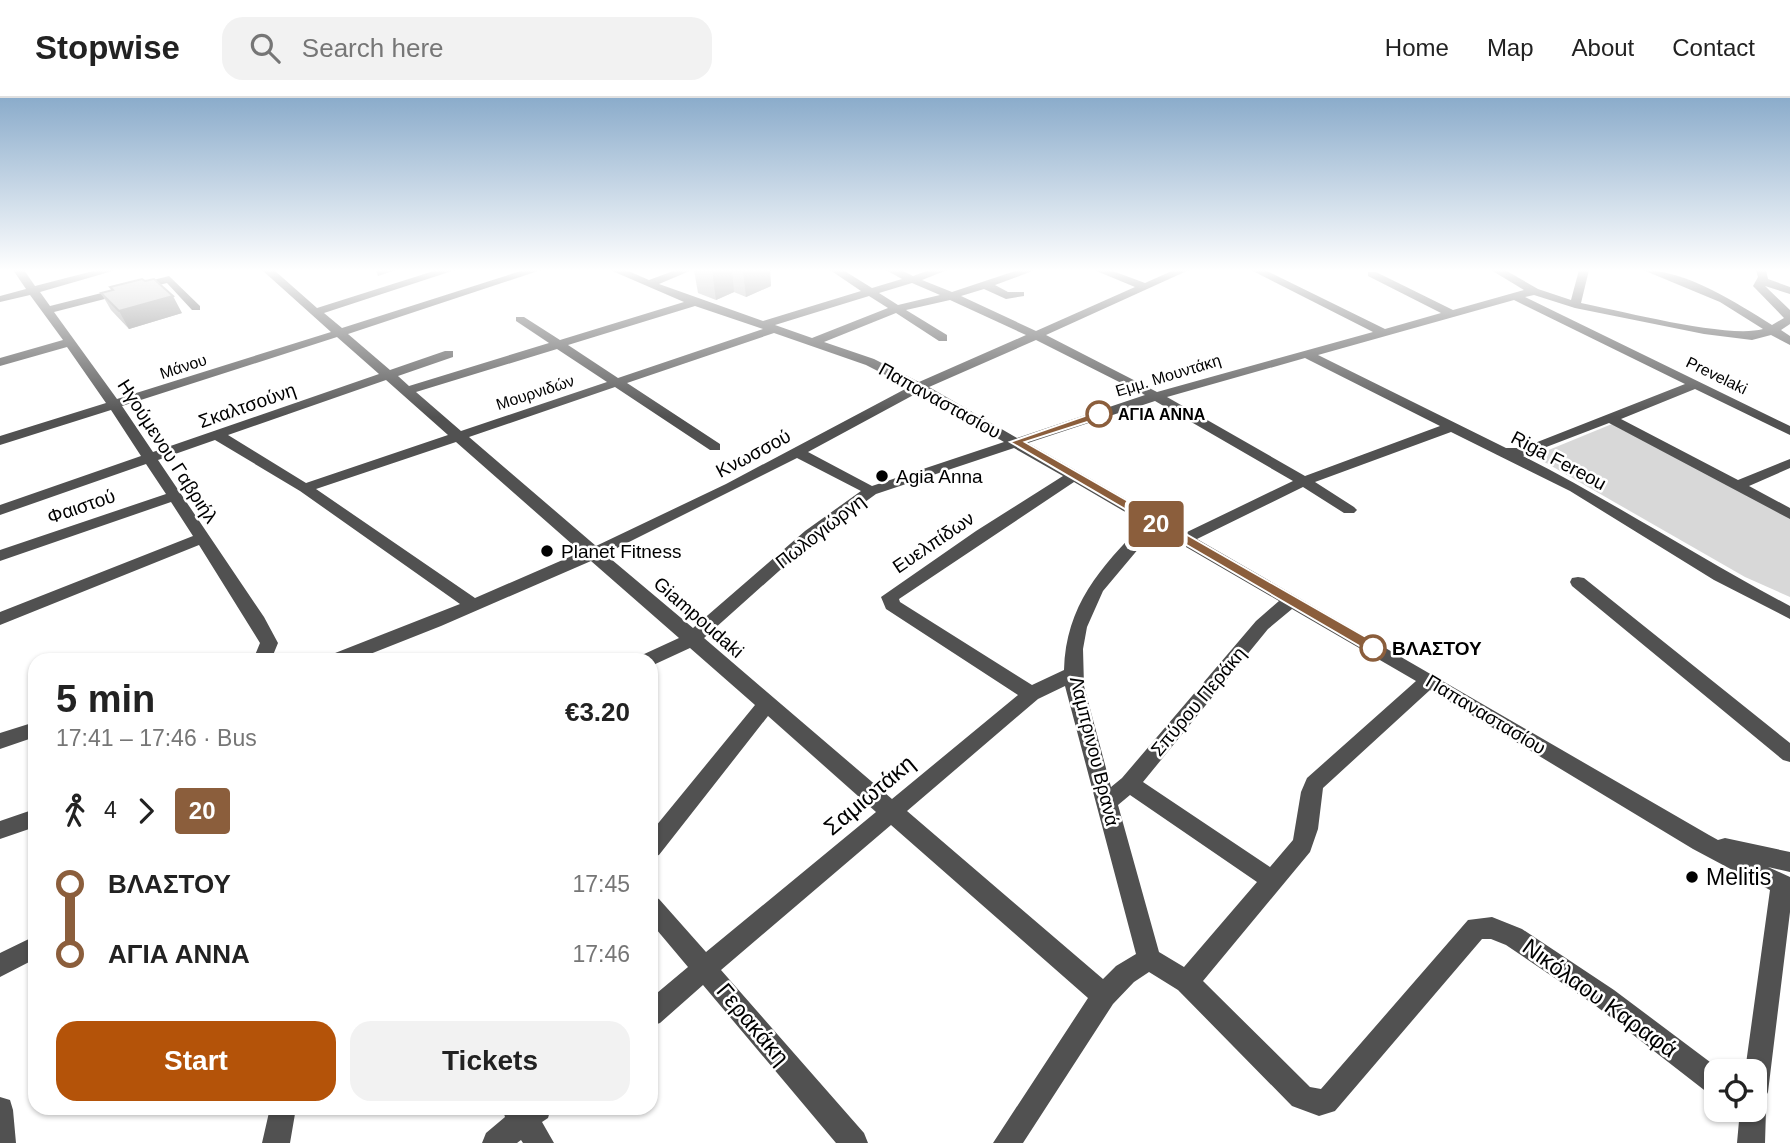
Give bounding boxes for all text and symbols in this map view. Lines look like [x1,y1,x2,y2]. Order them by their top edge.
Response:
search box [222,17,712,80]
text: Stopwise [35,29,180,66]
icon: search [246,29,284,67]
text: Search here [302,33,444,63]
text: Home [1385,34,1449,61]
text: Map [1487,34,1534,61]
text: About [1572,34,1634,61]
text: Contact [1672,34,1755,61]
street label: Μάνου [158,351,209,382]
street label: Εμμ. Μουντάκη [1113,351,1223,400]
street label: Prevelaki [1683,353,1750,398]
street label: Παπαναστασίου [875,358,1004,443]
street label: Μουρνιδών [494,372,576,413]
street label: Ηγούμενου Γαβριήλ [113,376,222,527]
street label: Σκαλτσούνη [196,379,299,432]
marker: ΑΓΙΑ ΑΝΝΑ [1086,401,1112,427]
place label: ΑΓΙΑ ΑΝΝΑ [1118,406,1206,423]
street label: Κνωσσού [712,425,794,482]
street label: Riga Fereou [1508,427,1610,494]
place label: Agia Anna [896,466,983,487]
marker: Agia Anna [874,468,890,484]
street label: Φαιστού [45,485,118,528]
street label: Πωλογιώργη [772,490,869,573]
line badge: 20 [1124,501,1188,547]
street label: Ευελπίδων [889,508,978,577]
text: 20 [1143,510,1169,537]
place label: Planet Fitness [561,541,681,562]
marker: Planet Fitness [539,543,555,559]
street label: Giampoudaki [650,573,748,662]
marker: ΒΛΑΣΤΟΥ [1360,635,1386,661]
place label: ΒΛΑΣΤΟΥ [1392,638,1482,659]
street label: Σπύρου Περάκη [1147,643,1250,760]
street label: Παπαναστασίου [1422,670,1549,758]
street label: Λαμπρινου Βρανά [1066,674,1123,828]
text: 5 min [56,678,155,720]
text: €3.20 [565,697,630,727]
text: 17:41 – 17:46 · Bus [56,725,257,751]
street label: Σαμιωτάκη [819,750,919,840]
icon: walk [56,792,94,830]
icon: forward [127,792,165,830]
text: 4 [104,797,117,823]
text: 20 [189,797,216,824]
place label: Melitis [1706,864,1771,890]
text: ΒΛΑΣΤΟΥ [108,869,231,899]
marker: Melitis [1684,869,1700,885]
text: 17:45 [572,871,630,897]
street label: Νικόλαου Καραφά [1518,933,1682,1063]
text: ΑΓΙΑ ΑΝΝΑ [108,939,250,969]
text: 17:46 [572,941,630,967]
street label: Γερακάκη [712,978,794,1070]
button: Start [56,1021,336,1101]
button: Tickets [350,1021,630,1101]
map controls [1704,1059,1767,1122]
button: locate [1704,1059,1767,1122]

